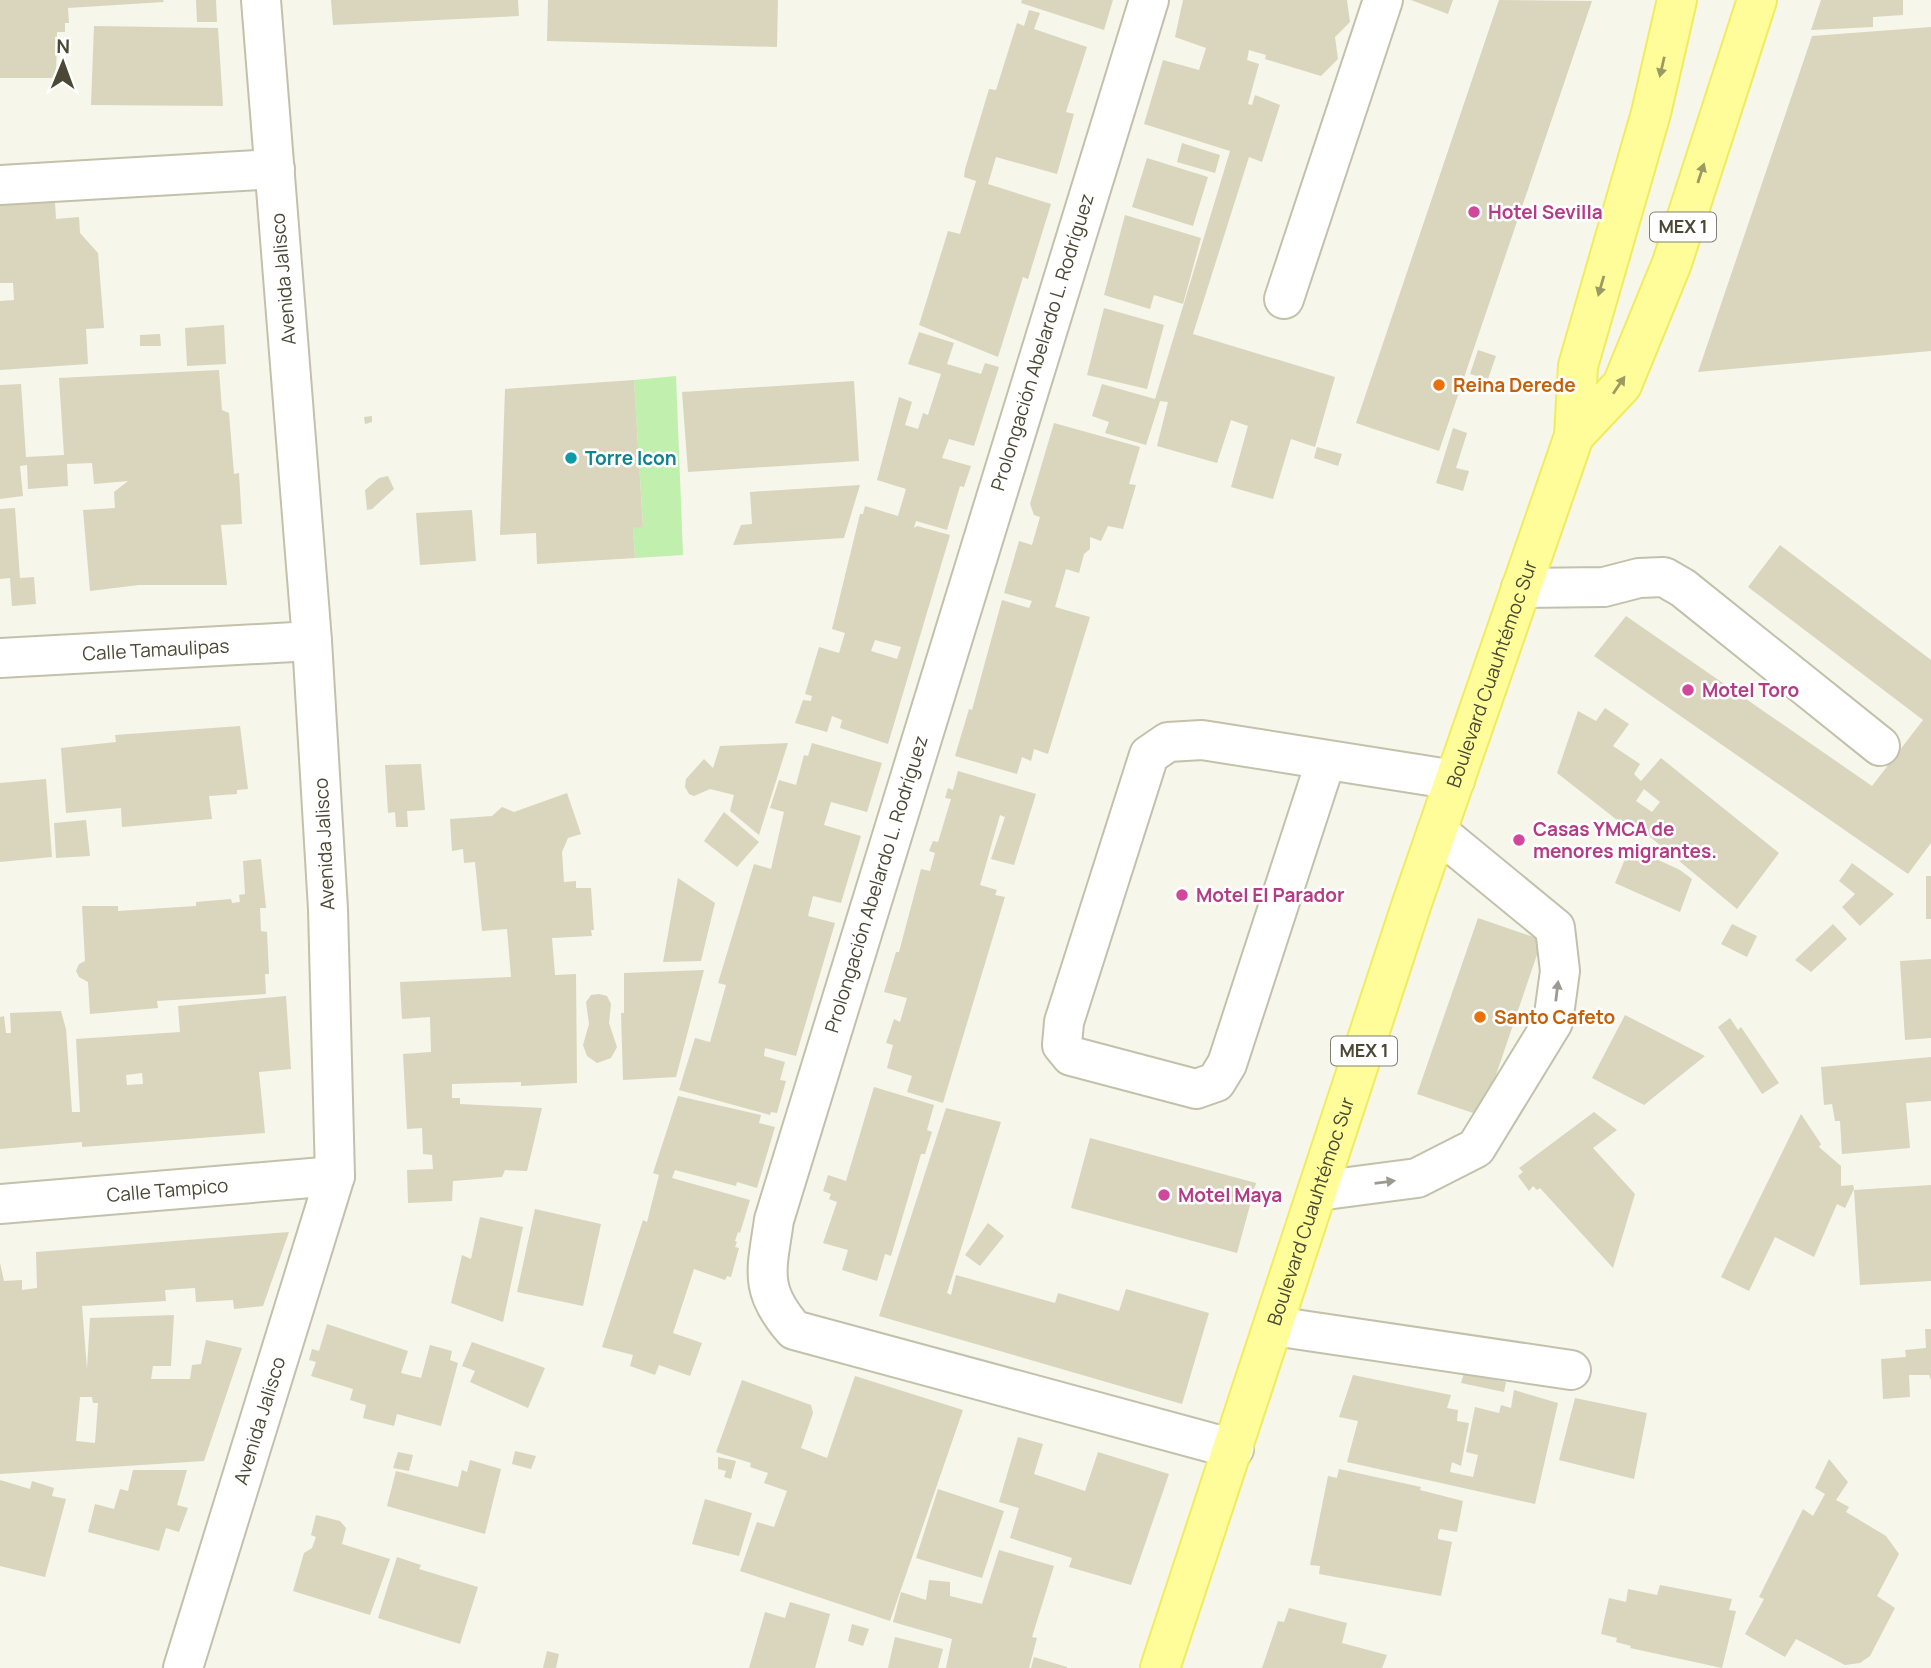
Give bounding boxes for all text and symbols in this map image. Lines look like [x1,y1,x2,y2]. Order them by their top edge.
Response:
north arrow [28,28,98,98]
text: N [56,33,70,59]
one-way arrow [1656,56,1667,78]
one-way arrow [1696,163,1707,184]
street label: Prolongación Abelardo L. Rodríguez [984,190,1100,494]
place label: Hotel Sevilla [1488,199,1603,225]
marker: Hotel Sevilla [1466,204,1482,220]
street label: Avenida Jalisco [264,212,302,346]
road number: MEX 1 [1650,212,1716,242]
one-way arrow [1595,275,1606,297]
place label: Reina Derede [1453,372,1576,398]
one-way arrow [1612,376,1626,394]
marker: Reina Derede [1431,377,1447,393]
place label: Torre Icon [585,445,677,471]
marker: Torre Icon [563,450,579,466]
street label: Boulevard Cuauhtémoc Sur [1440,557,1543,791]
street label: Calle Tamaulipas [82,633,230,666]
place label: Motel Toro [1702,677,1799,703]
marker: Motel Toro [1680,682,1696,698]
street label: Prolongación Abelardo L. Rodríguez [818,732,934,1036]
street label: Avenida Jalisco [308,777,340,911]
place label: Casas YMCA de menores migrantes. [1533,816,1717,864]
marker: Casas YMCA de menores migrantes. [1511,832,1527,848]
place label: Motel El Parador [1196,882,1345,908]
marker: Motel El Parador [1174,887,1190,903]
one-way arrow [1552,980,1563,1002]
place label: Santo Cafeto [1494,1004,1615,1030]
marker: Santo Cafeto [1472,1009,1488,1025]
road number: MEX 1 [1331,1036,1397,1066]
street label: Boulevard Cuauhtémoc Sur [1261,1094,1360,1329]
street label: Calle Tampico [106,1172,229,1208]
one-way arrow [1375,1177,1397,1188]
place label: Motel Maya [1178,1182,1282,1208]
marker: Motel Maya [1156,1187,1172,1203]
street label: Avenida Jalisco [227,1353,291,1488]

